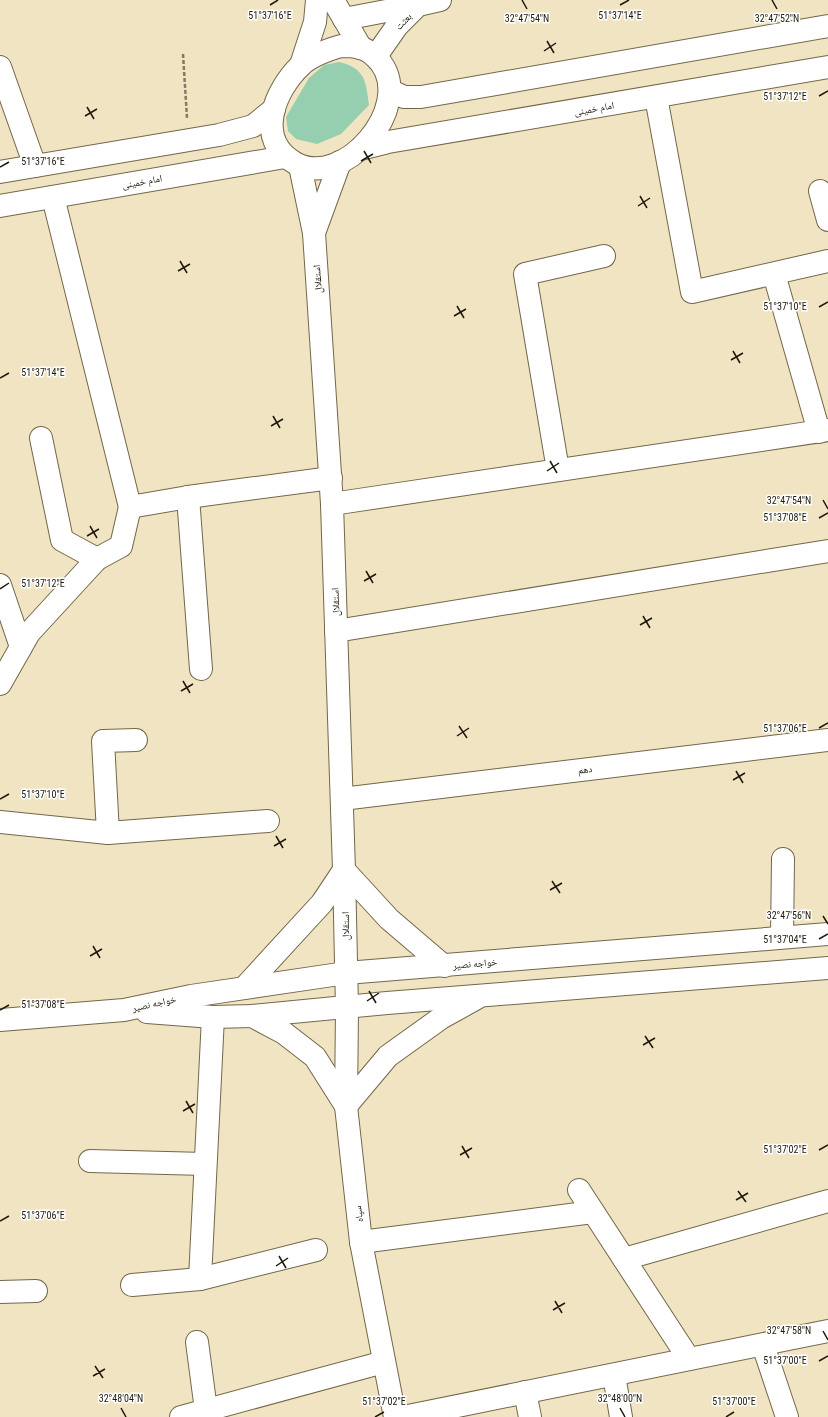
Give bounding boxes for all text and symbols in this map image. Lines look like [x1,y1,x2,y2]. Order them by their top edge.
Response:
text: 51°37'16"E [248,10,292,21]
text: 51°37'14"E [598,10,642,21]
street label: بعثت [393,11,414,32]
text: 32°47'54"N [505,13,549,24]
text: 32°47'52"N [755,13,799,24]
text: 51°37'12"E [763,91,807,102]
street label: امام خمینی [573,100,615,119]
text: 51°37'16"E [21,156,65,167]
street label: امام خمینی [121,173,163,192]
street label: استقلال [311,264,325,294]
text: 51°37'10"E [763,301,807,312]
text: 51°37'14"E [21,367,65,378]
text: 32°47'54"N [767,495,811,506]
text: 51°37'08"E [763,512,807,523]
text: 51°37'12"E [21,578,65,589]
street label: استقلال [330,588,342,616]
text: 51°37'06"E [763,723,807,734]
street label: دهم [577,763,593,778]
text: 51°37'10"E [21,789,65,800]
text: 32°47'56"N [767,910,811,921]
street label: استقلال [340,912,352,940]
text: 51°37'04"E [763,934,807,945]
street label: خواجه نصیر [451,956,498,971]
street label: خواجه نصیر [130,993,178,1014]
text: 51°37'08"E [21,999,65,1010]
text: 51°37'02"E [763,1144,807,1155]
street label: سپاه [352,1204,366,1223]
text: 51°37'06"E [21,1210,65,1221]
text: 32°47'58"N [767,1325,811,1336]
text: 51°37'00"E [763,1355,807,1366]
text: 32°48'04"N [99,1393,143,1404]
text: 32°48'00"N [598,1393,642,1404]
text: 51°37'02"E [362,1396,406,1407]
text: 51°37'00"E [712,1396,756,1407]

